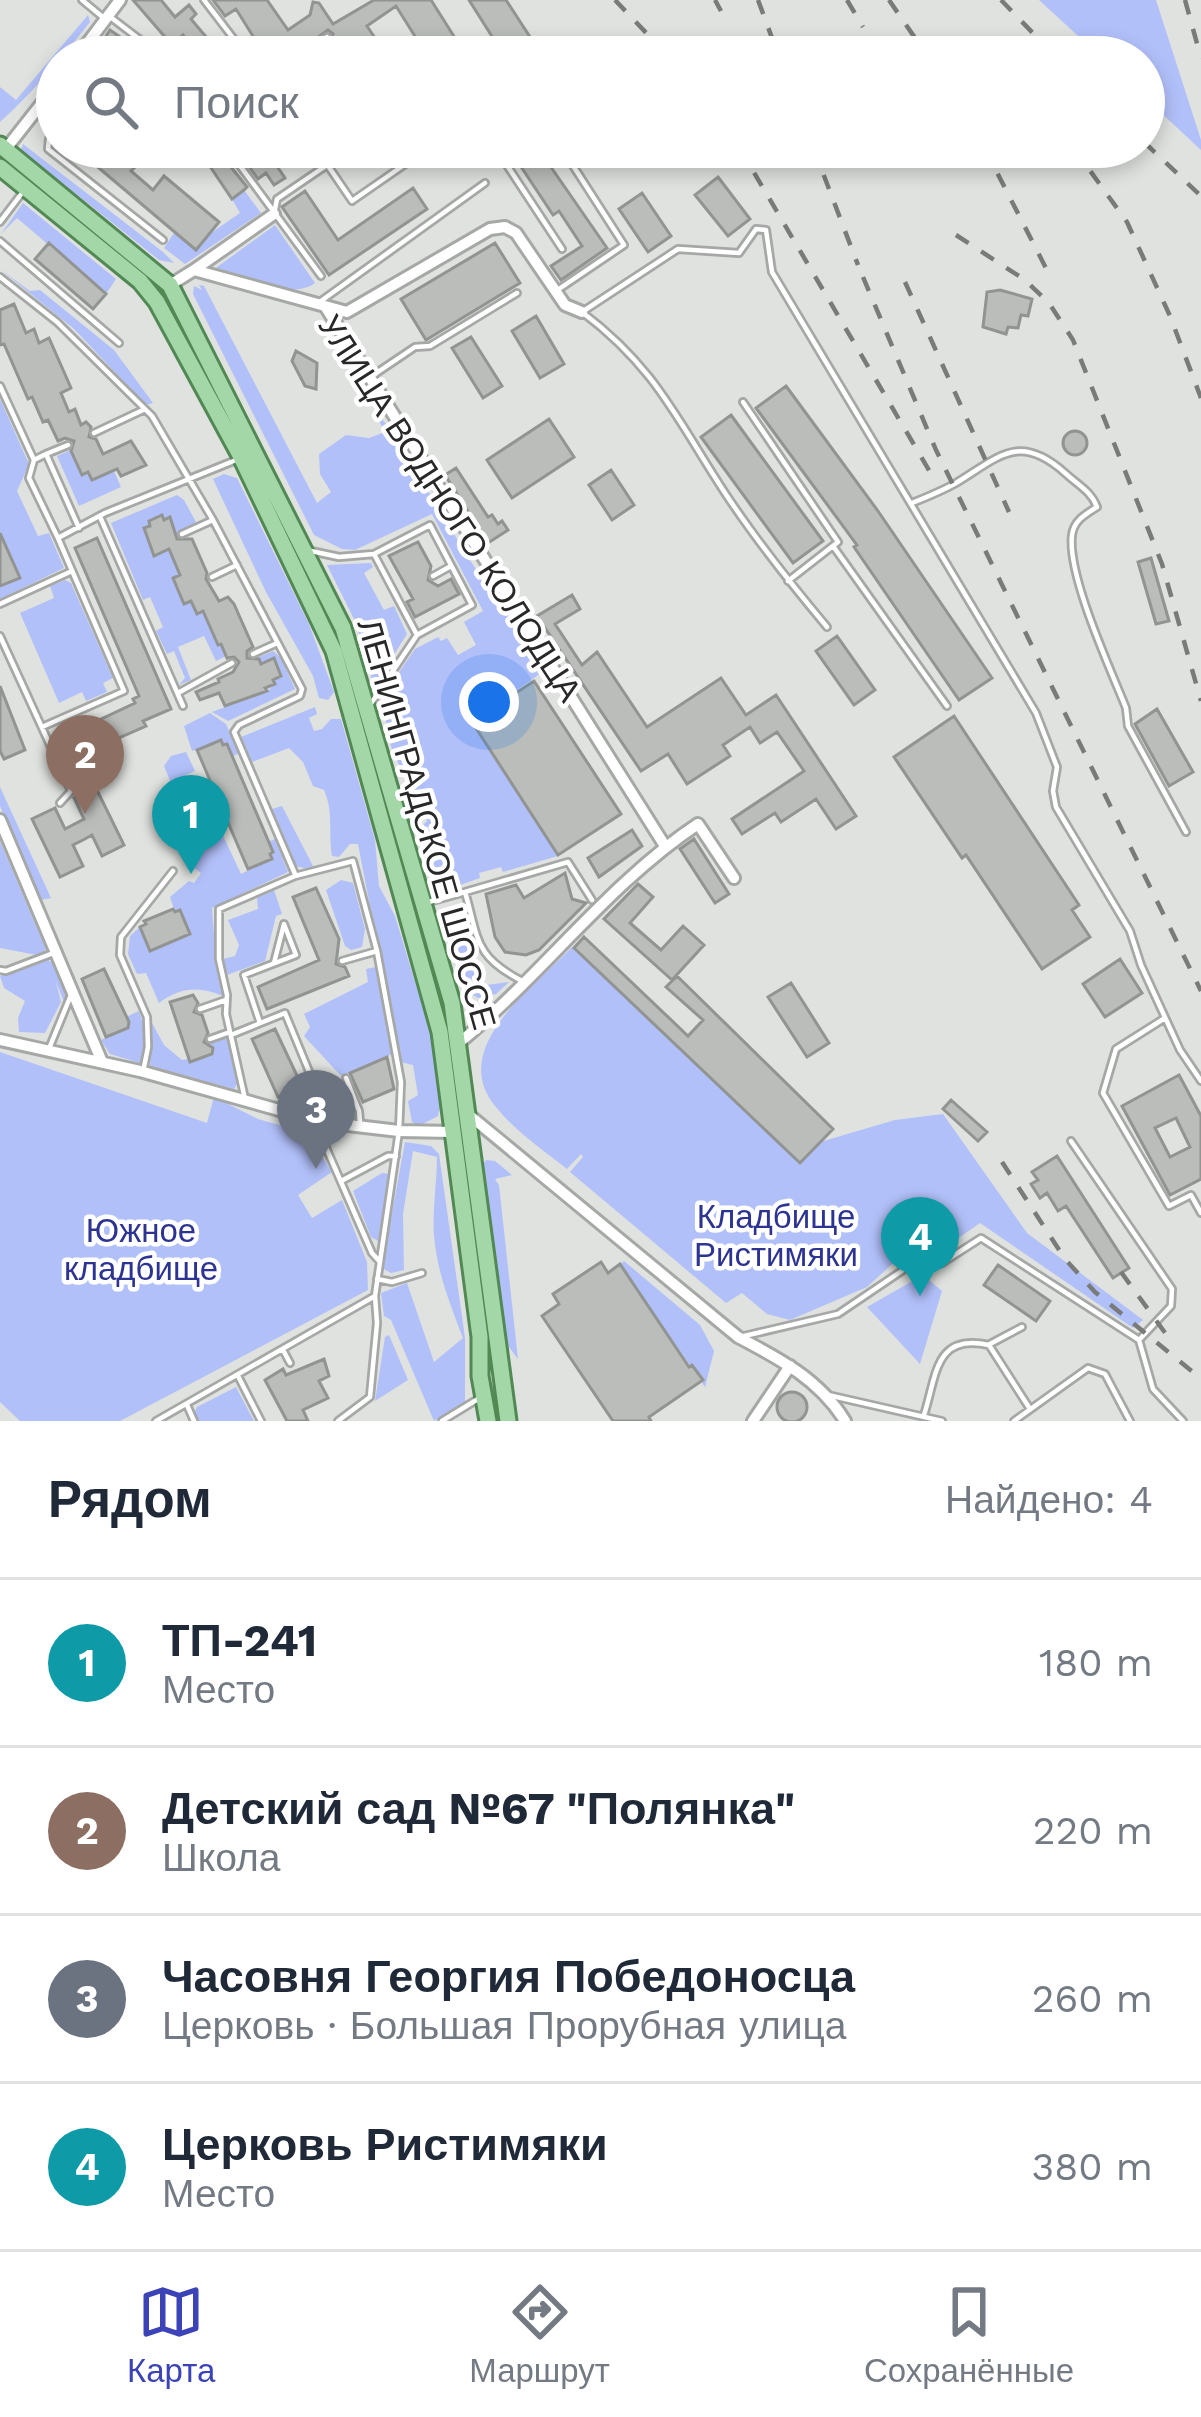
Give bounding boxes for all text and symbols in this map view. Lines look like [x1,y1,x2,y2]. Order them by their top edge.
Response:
search box [36,36,1165,168]
icon: search [78,69,144,135]
text: Поиск [174,76,299,129]
street label: УЛИЦА ВОДНОГО КОЛОДЦА [310,307,590,709]
street label: ЛЕНИНГРАДСКОЕ ШОССЕ [350,614,504,1034]
your location [459,672,519,732]
pin: 2 [46,715,124,814]
pin: 1 [152,775,230,874]
pin: 3 [277,1070,355,1169]
park label: Кладбище Ристимяки [694,1197,858,1274]
pin: 4 [881,1197,959,1296]
park label: Южное кладбище [64,1211,218,1288]
text: Рядом [48,1470,212,1529]
text: Найдено: 4 [945,1477,1153,1522]
text: ТП-241 [162,1614,317,1667]
text: 1 [79,1640,95,1685]
text: 180 m [1039,1640,1153,1685]
text: Место [162,1667,275,1712]
text: Детский сад №67 "Полянка" [162,1782,795,1835]
text: 2 [75,1808,99,1853]
text: 220 m [1033,1808,1153,1853]
text: Школа [162,1835,281,1880]
text: Часовня Георгия Победоносца [162,1950,855,2003]
text: 3 [75,1976,99,2021]
text: 260 m [1032,1976,1153,2021]
text: Церковь · Большая Прорубная улица [162,2003,847,2048]
text: Церковь Ристимяки [162,2118,608,2171]
text: 4 [74,2144,100,2189]
text: 380 m [1032,2144,1153,2189]
text: Место [162,2171,275,2216]
tab: Карта [127,2279,215,2390]
tab: Маршрут [469,2279,610,2390]
tab: Сохранённые [864,2279,1074,2390]

